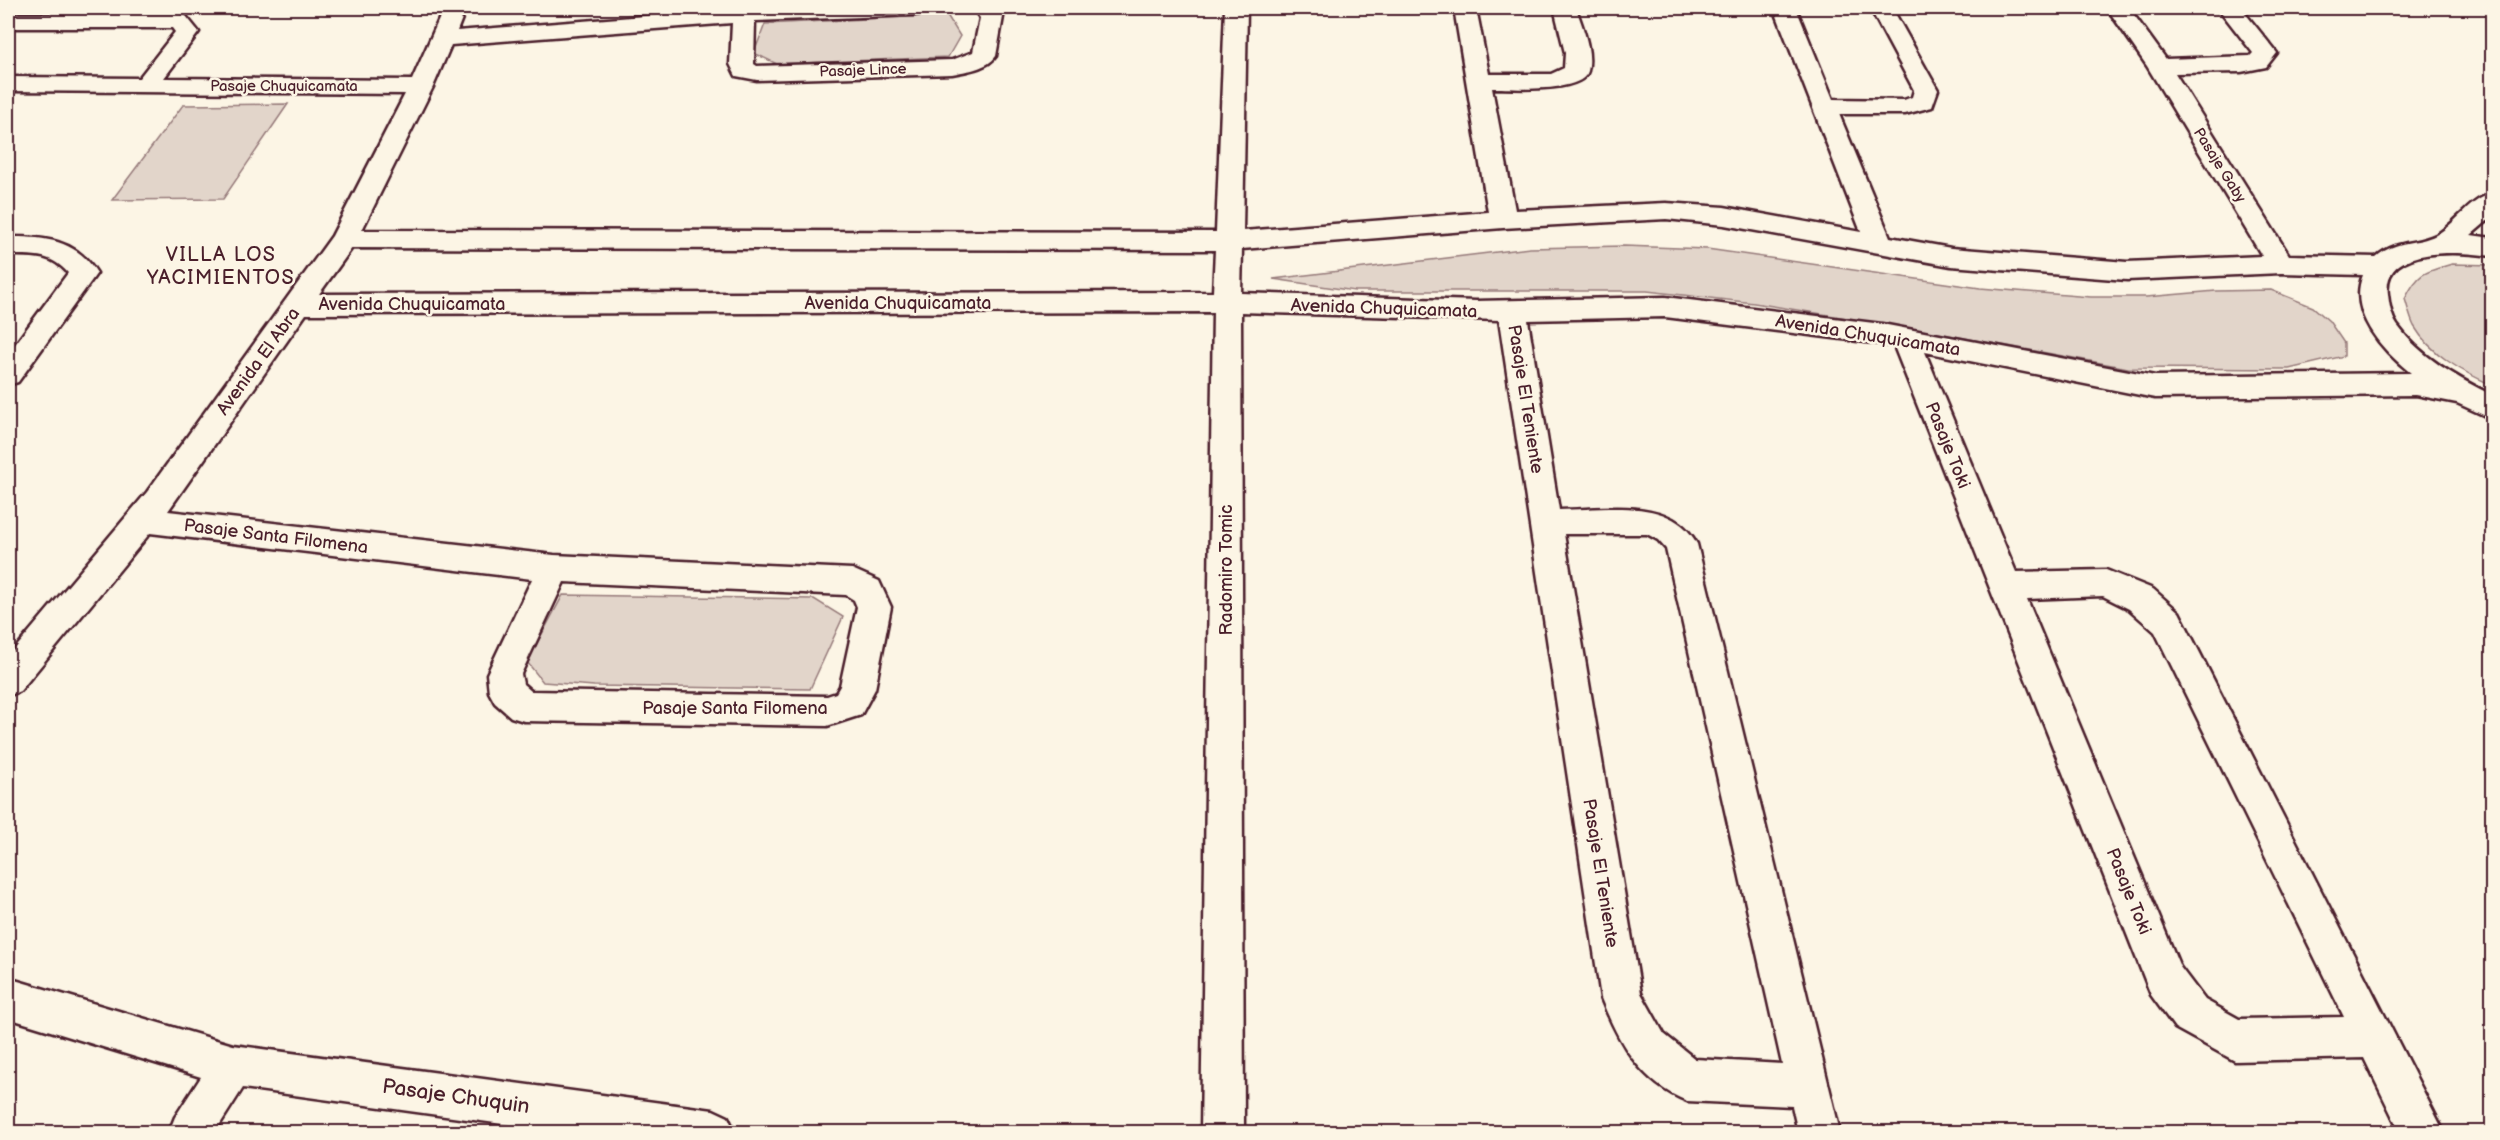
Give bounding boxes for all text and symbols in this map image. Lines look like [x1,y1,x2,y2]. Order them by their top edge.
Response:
street label: Pasaje Lince [819,59,907,82]
street label: Pasaje Chuquicamata [210,77,358,96]
street label: Pasaje Gaby [2189,124,2250,206]
district label: VILLA LOS YACIMIENTOS [146,243,295,290]
street label: Avenida Chuquicamata [805,293,991,314]
street label: Avenida Chuquicamata [319,294,505,315]
street label: Avenida Chuquicamata [1290,295,1478,322]
street label: Avenida El Abra [212,304,304,419]
street label: Avenida Chuquicamata [1774,311,1962,360]
street label: Pasaje El Teniente [1503,323,1548,475]
street label: Pasaje Toki [1921,399,1974,491]
street label: Radomiro Tomic [1216,504,1237,636]
street label: Pasaje Santa Filomena [183,515,369,558]
street label: Pasaje Santa Filomena [642,698,828,719]
street label: Pasaje El Teniente [1578,797,1623,949]
street label: Pasaje Toki [2102,845,2155,937]
street label: Pasaje Chuquin [381,1074,531,1119]

